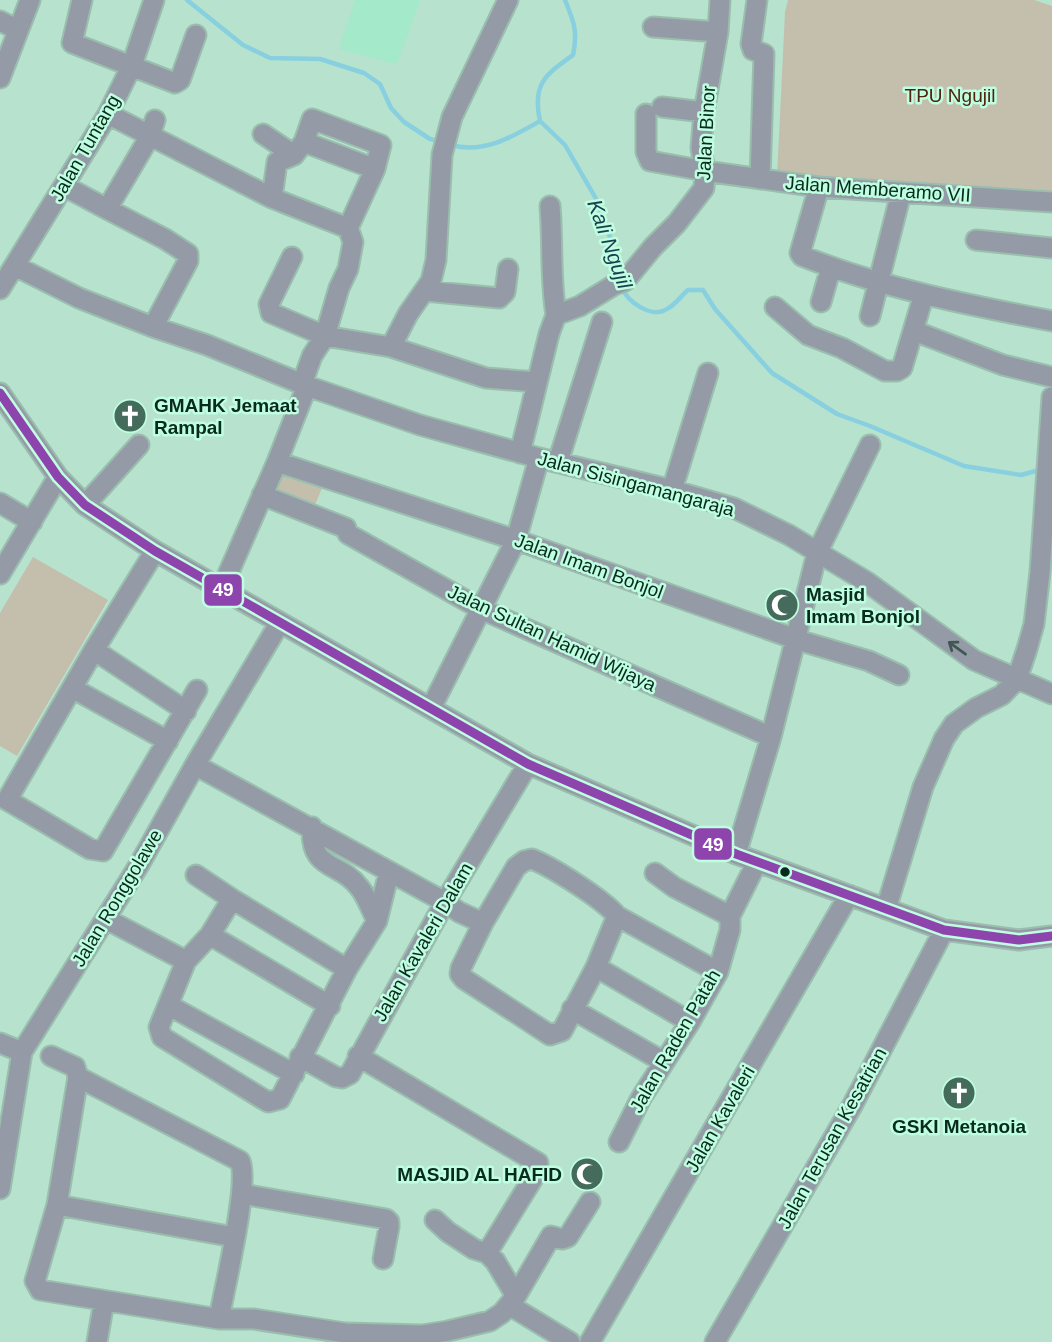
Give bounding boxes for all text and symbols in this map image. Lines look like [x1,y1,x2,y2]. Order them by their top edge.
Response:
street label: Jalan Binor [693,84,719,181]
park label: TPU Ngujil [905,85,995,106]
street label: Jalan Tuntang [46,91,124,205]
street label: Jalan Memberamo VII [785,172,971,206]
water label: Kali Ngujil [583,196,637,293]
place label: GMAHK Jemaat Rampal [154,395,297,438]
church icon: GMAHK Jemaat Rampal [111,397,149,435]
street label: Jalan Sisingamangaraja [535,448,737,520]
street label: Jalan Imam Bonjol [512,529,666,603]
line badge: 49 [203,573,243,607]
text: 49 [212,579,234,600]
street label: Jalan Sultan Hamid Wijaya [445,581,660,696]
place label: Masjid Imam Bonjol [806,584,920,627]
mosque icon: Masjid Imam Bonjol [763,586,801,624]
one-way arrow [948,640,967,655]
street label: Jalan Ronggolawe [68,826,166,970]
line badge: 49 [693,827,733,861]
text: 49 [702,834,724,855]
street label: Jalan Kavaleri Dalam [369,859,477,1025]
unlabelled marker [778,865,792,879]
street label: Jalan Raden Patah [626,966,724,1116]
street label: Jalan Terusan Kesatrian [773,1044,891,1232]
street label: Jalan Kavaleri [681,1062,759,1176]
church icon: GSKI Metanoia [940,1074,978,1112]
place label: GSKI Metanoia [892,1116,1026,1137]
mosque icon: MASJID AL HAFID [568,1155,606,1193]
place label: MASJID AL HAFID [397,1164,562,1185]

